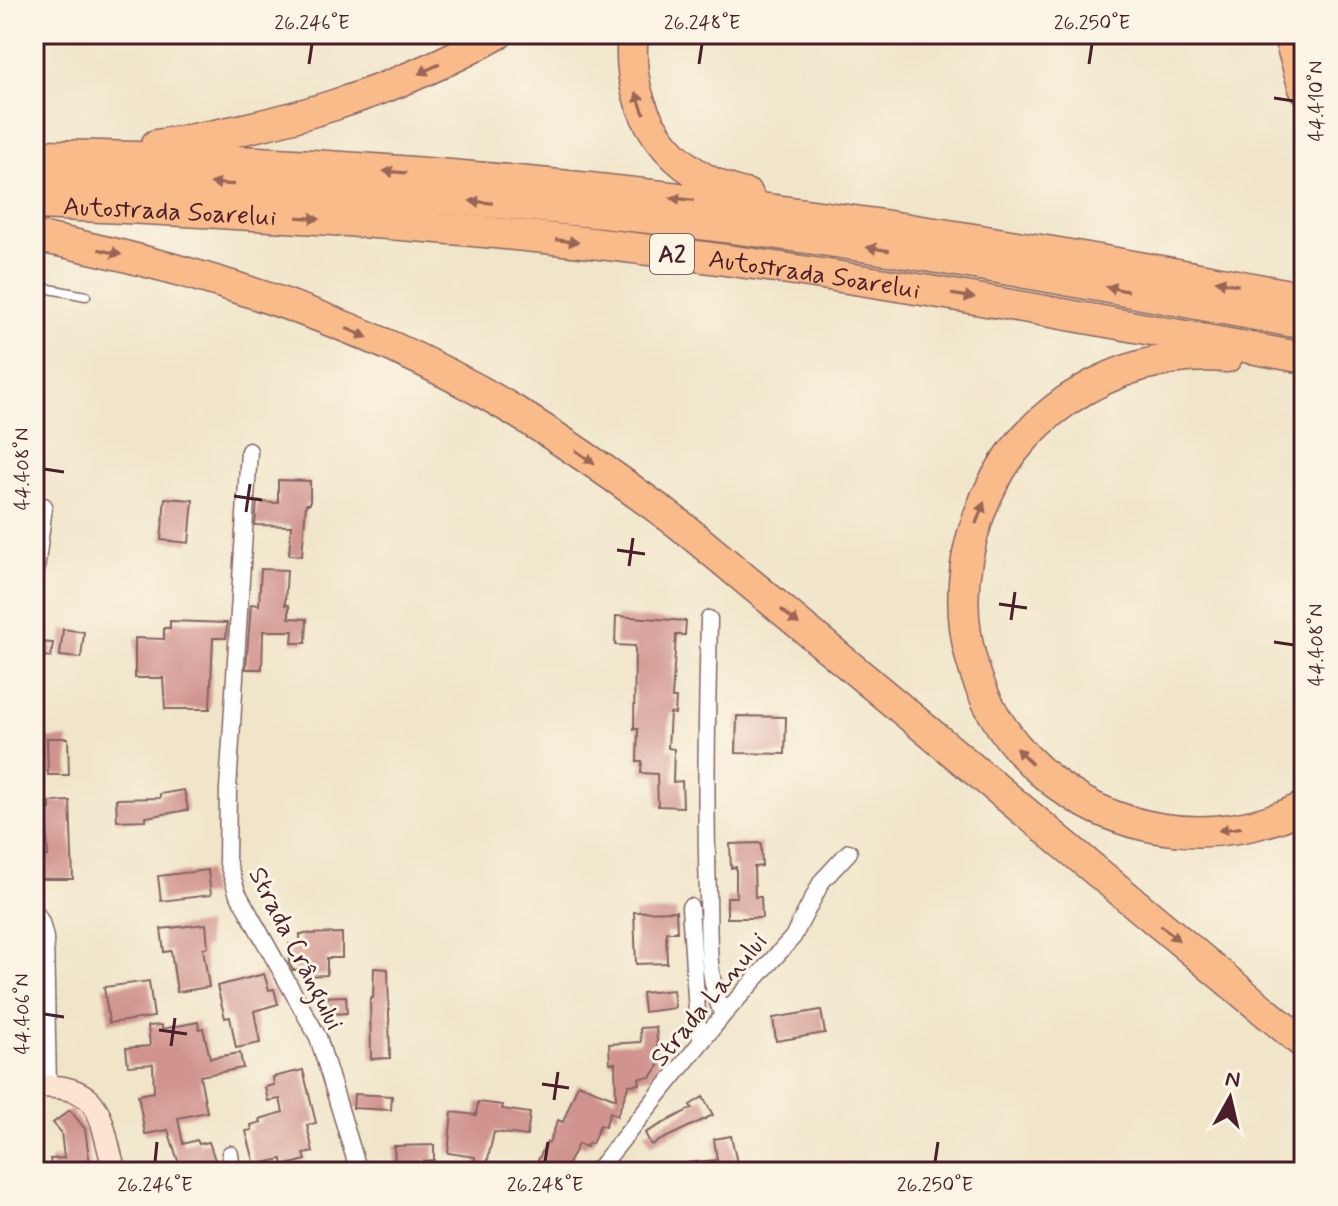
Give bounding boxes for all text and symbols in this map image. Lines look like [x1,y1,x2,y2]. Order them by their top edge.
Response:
text: 26.246°E [274,10,350,37]
text: 26.248°E [664,10,740,37]
text: 26.250°E [1054,10,1130,37]
text: 44.410°N [1304,61,1331,141]
one-way arrow [417,62,440,76]
one-way arrow [633,91,646,115]
one-way arrow [382,165,407,178]
one-way arrow [209,177,234,190]
street label: Autostrada Soarelui [62,190,277,235]
one-way arrow [669,193,694,206]
one-way arrow [468,195,493,208]
one-way arrow [296,212,321,225]
one-way arrow [555,234,580,247]
road number: A2 [650,234,694,274]
one-way arrow [865,242,890,255]
street label: Autostrada Soarelui [706,243,922,308]
one-way arrow [98,247,123,259]
one-way arrow [1215,277,1240,289]
one-way arrow [1104,283,1129,295]
one-way arrow [951,290,976,303]
one-way arrow [345,327,369,340]
text: 44.408°N [10,428,37,510]
one-way arrow [575,449,596,464]
one-way arrow [974,501,987,525]
text: 44.408°N [1304,604,1331,686]
one-way arrow [780,608,800,625]
one-way arrow [1015,747,1034,766]
one-way arrow [1217,823,1242,836]
street label: Strada Crângului [237,861,351,1038]
one-way arrow [1160,924,1180,941]
street label: Strada Lanului [643,926,776,1074]
text: 44.406°N [10,973,37,1055]
north arrow [1190,1058,1270,1138]
text: N [1223,1065,1242,1095]
text: 26.246°E [117,1172,193,1199]
text: 26.248°E [507,1172,583,1199]
text: 26.250°E [897,1172,973,1199]

